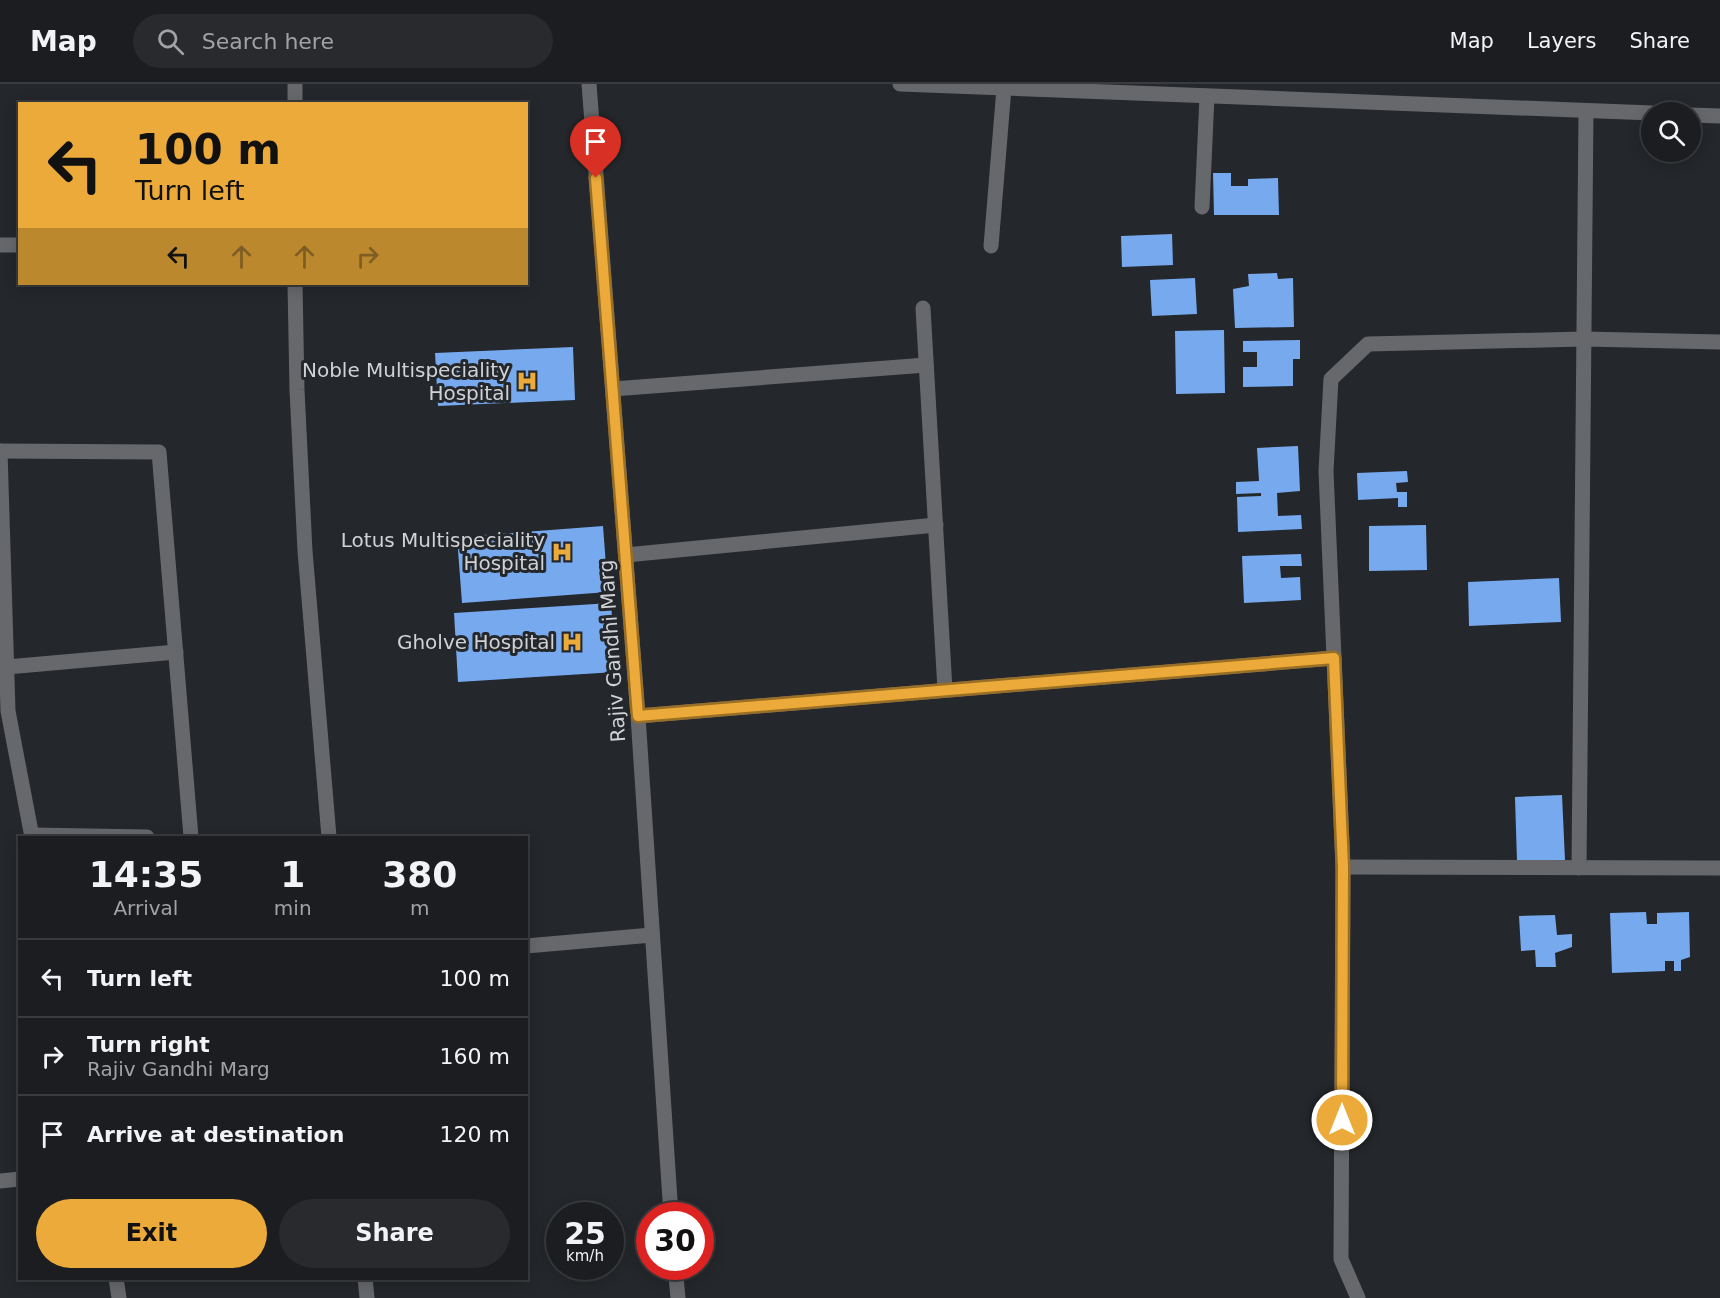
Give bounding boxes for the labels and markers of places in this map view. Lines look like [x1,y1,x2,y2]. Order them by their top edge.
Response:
pin [570,116,621,178]
place label: Noble Multispeciality Hospital [302,358,510,405]
hospital icon: Noble Multispeciality Hospital [515,369,539,393]
place label: Lotus Multispeciality Hospital [341,528,545,575]
hospital icon: Lotus Multispeciality Hospital [550,540,574,564]
place label: Gholve Hospital [397,630,555,654]
hospital icon: Gholve Hospital [560,630,584,654]

